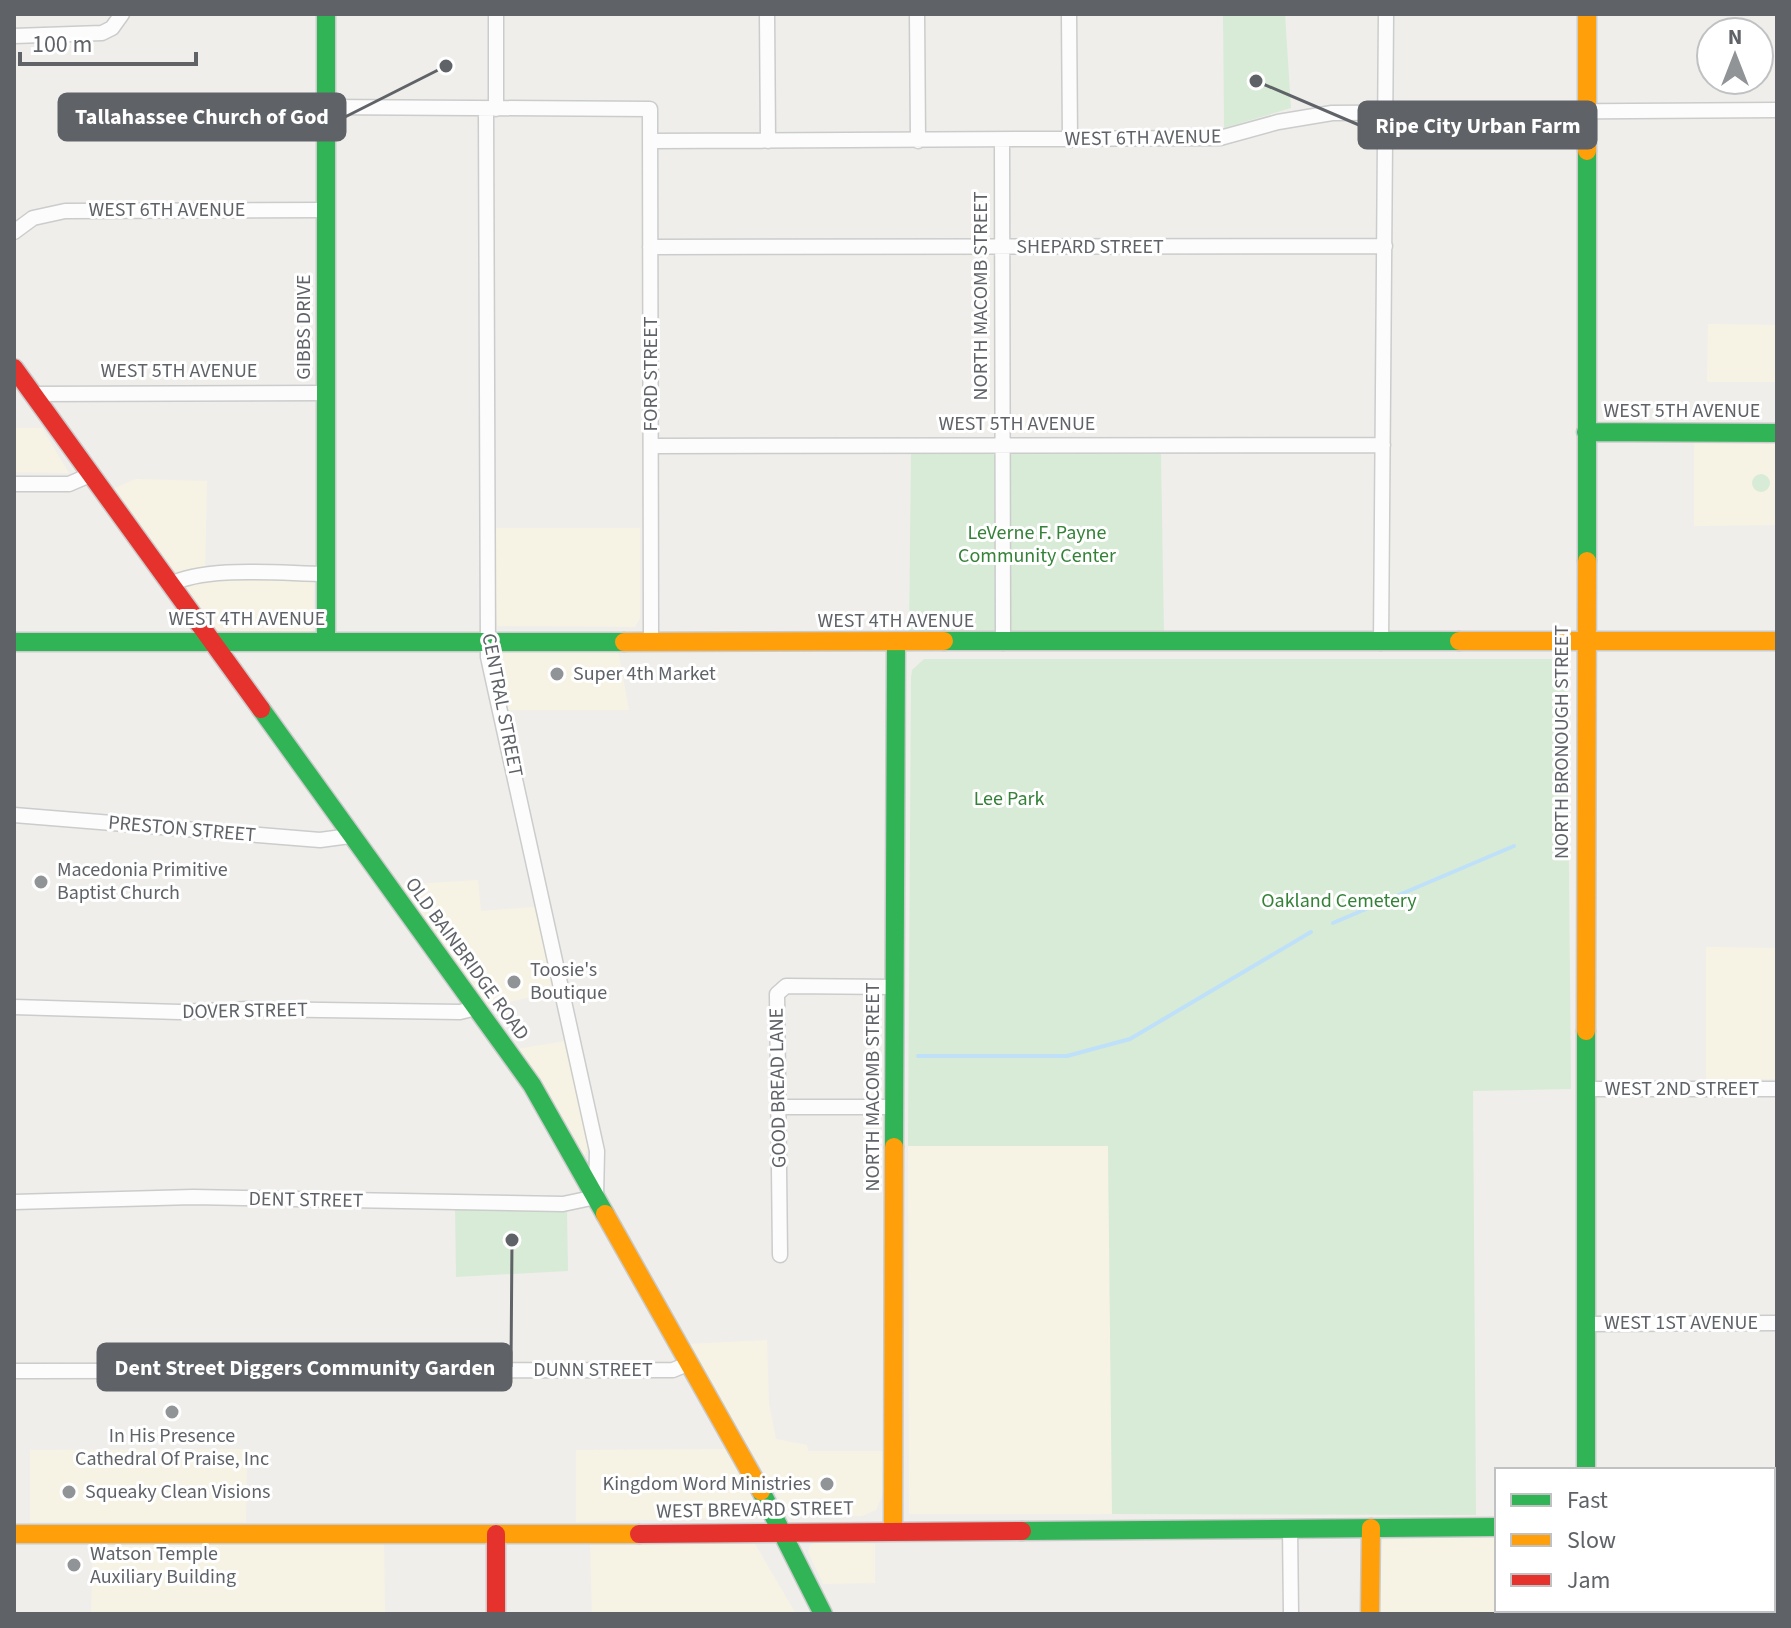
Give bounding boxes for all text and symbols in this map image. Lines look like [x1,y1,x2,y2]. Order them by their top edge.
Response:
scale bar [20,16,196,66]
north arrow [1695,16,1775,96]
text: N [1728,21,1742,53]
text: 100 m [32,27,92,62]
callout: Tallahassee Church of God [59,94,345,140]
text: Tallahassee Church of God [75,101,329,133]
callout: Ripe City Urban Farm [1359,102,1596,148]
text: Ripe City Urban Farm [1375,110,1581,142]
street label: WEST 6TH AVENUE [1064,123,1222,153]
street label: NORTH MACOMB STREET [967,191,995,400]
street label: WEST 6TH AVENUE [89,196,245,224]
street label: SHEPARD STREET [1016,233,1164,261]
street label: GIBBS DRIVE [290,274,318,380]
street label: FORD STREET [637,316,665,431]
street label: WEST 5TH AVENUE [101,357,257,385]
street label: WEST 5TH AVENUE [1604,397,1760,425]
street label: WEST 5TH AVENUE [939,410,1095,438]
park label: LeVerne F. Payne Community Center [958,519,1116,570]
street label: WEST 4TH AVENUE [169,605,325,633]
street label: WEST 4TH AVENUE [818,607,974,635]
street label: NORTH BRONOUGH STREET [1548,625,1576,859]
street label: CENTRAL STREET [474,631,530,779]
place label: Super 4th Market [573,660,716,688]
marker: Super 4th Market [548,665,566,683]
park label: Lee Park [974,785,1044,813]
street label: PRESTON STREET [107,809,257,849]
place label: Macedonia Primitive Baptist Church [57,856,228,907]
street label: OLD BAINBRIDGE ROAD [398,872,536,1046]
marker: Macedonia Primitive Baptist Church [32,873,50,891]
park label: Oakland Cemetery [1261,887,1417,915]
place label: Toosie's Boutique [530,956,607,1007]
marker: Toosie's Boutique [505,973,523,991]
street label: NORTH MACOMB STREET [859,982,887,1191]
street label: DOVER STREET [182,996,308,1026]
street label: GOOD BREAD LANE [763,1008,793,1168]
street label: WEST 2ND STREET [1605,1075,1760,1103]
street label: DENT STREET [248,1185,364,1215]
street label: WEST 1ST AVENUE [1604,1309,1758,1337]
callout: Dent Street Diggers Community Garden [98,1344,511,1390]
text: Dent Street Diggers Community Garden [115,1352,495,1384]
street label: DUNN STREET [533,1356,653,1384]
marker: In His Presence Cathedral Of Praise, Inc [163,1403,181,1421]
place label: In His Presence Cathedral Of Praise, Inc [75,1422,269,1473]
legend [1495,1468,1775,1612]
place label: Kingdom Word Ministries [603,1470,811,1498]
marker: Kingdom Word Ministries [818,1475,836,1493]
place label: Squeaky Clean Visions [85,1478,271,1506]
marker: Squeaky Clean Visions [60,1483,78,1501]
text: Fast [1567,1483,1608,1518]
street label: WEST BREVARD STREET [656,1494,854,1526]
text: Slow [1567,1523,1616,1558]
place label: Watson Temple Auxiliary Building [90,1540,236,1591]
marker: Watson Temple Auxiliary Building [65,1556,83,1574]
text: Jam [1567,1563,1611,1598]

